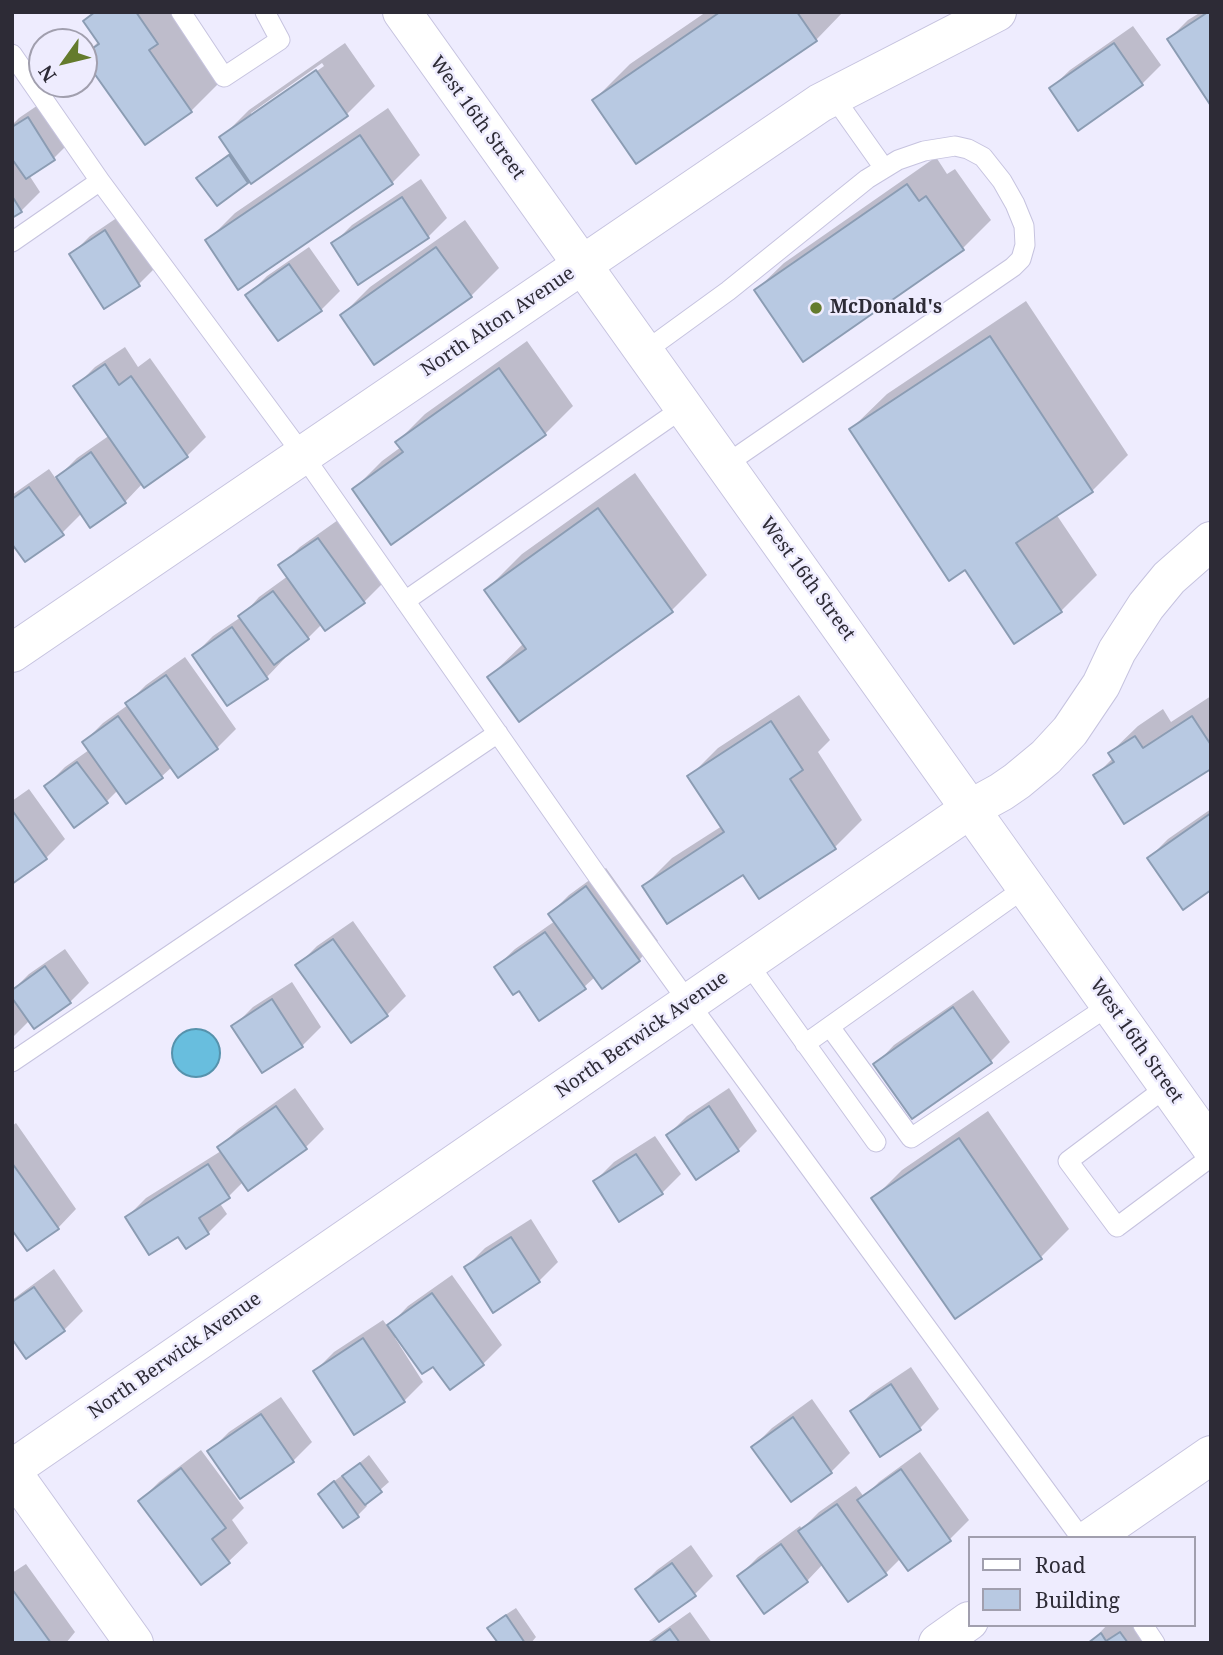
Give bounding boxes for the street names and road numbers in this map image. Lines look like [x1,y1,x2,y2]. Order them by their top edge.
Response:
street label: West 16th Street [425,52,529,184]
street label: North Alton Avenue [417,262,579,382]
street label: West 16th Street [755,513,859,645]
street label: North Berwick Avenue [551,967,733,1103]
street label: West 16th Street [1084,974,1188,1108]
street label: North Berwick Avenue [84,1288,266,1424]

